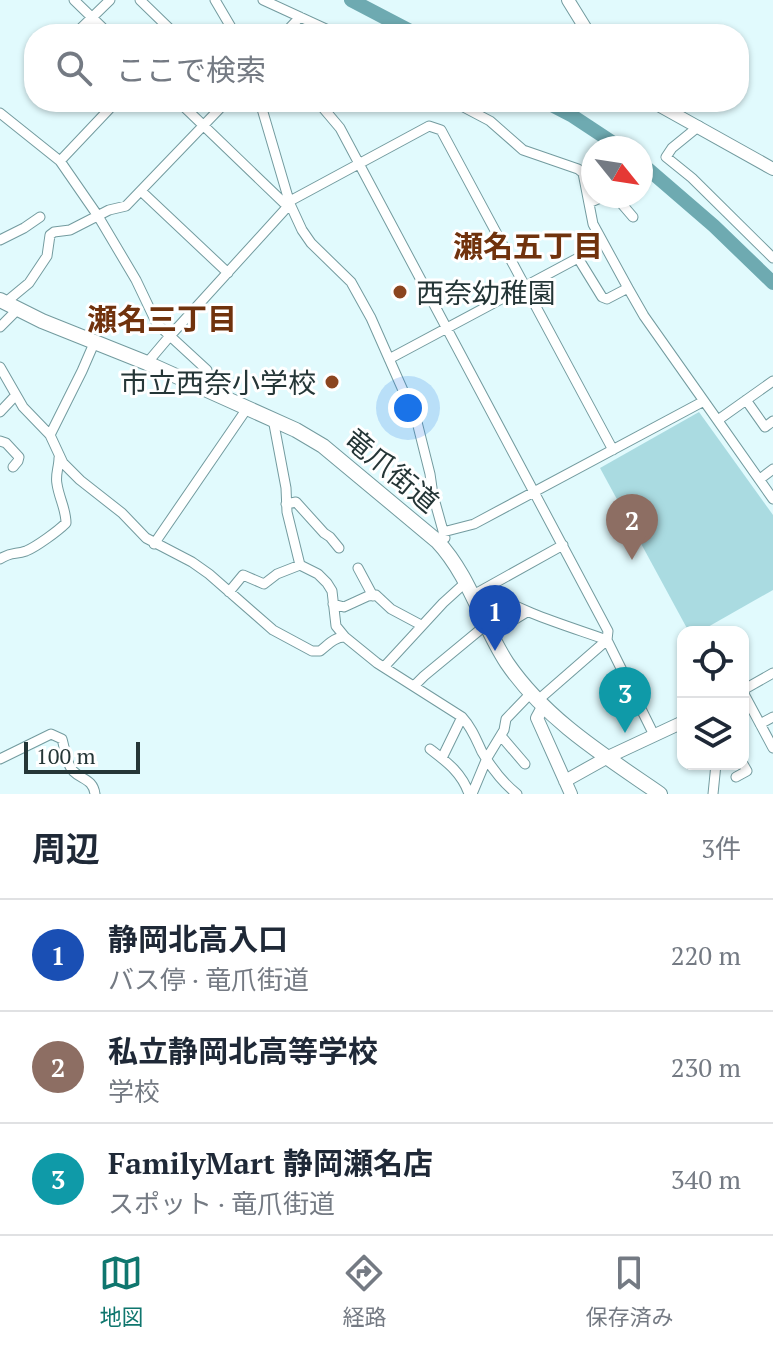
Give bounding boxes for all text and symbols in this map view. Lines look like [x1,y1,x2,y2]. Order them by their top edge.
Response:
search box [24,24,749,112]
icon: search [52,46,96,90]
text: ここで検索 [116,50,266,90]
north arrow [581,136,653,208]
district label: 瀬名五丁目 [453,226,603,266]
place label: 西奈幼稚園 [416,274,556,311]
marker: 西奈幼稚園 [391,283,409,301]
district label: 瀬名三丁目 [87,299,237,339]
place label: 市立西奈小学校 [120,364,316,401]
marker: 市立西奈小学校 [323,373,341,391]
your location [388,388,428,428]
street label: 竜爪街道 [337,420,447,520]
pin: 2 [606,494,658,560]
pin: 1 [469,585,521,651]
map controls [677,626,749,770]
button: locate [677,626,749,698]
pin: 3 [599,667,651,733]
button: layers [677,698,749,770]
scale bar [24,738,140,774]
text: 100 m [36,741,96,770]
text: 周辺 [32,826,100,871]
text: 3件 [701,831,741,865]
text: 静岡北高入口 [108,919,288,959]
text: 1 [51,938,65,972]
text: 220 m [671,938,741,972]
text: バス停 · 竜爪街道 [108,962,309,996]
text: 私立静岡北高等学校 [108,1031,378,1071]
text: 2 [51,1050,65,1084]
text: 230 m [671,1050,741,1084]
text: 学校 [108,1074,160,1108]
text: FamilyMart 静岡瀬名店 [108,1143,433,1183]
text: 3 [51,1162,65,1196]
text: 340 m [671,1162,741,1196]
text: スポット · 竜爪街道 [108,1186,335,1220]
tab: 地図 [99,1251,144,1331]
tab: 経路 [342,1251,387,1331]
tab: 保存済み [585,1251,674,1331]

